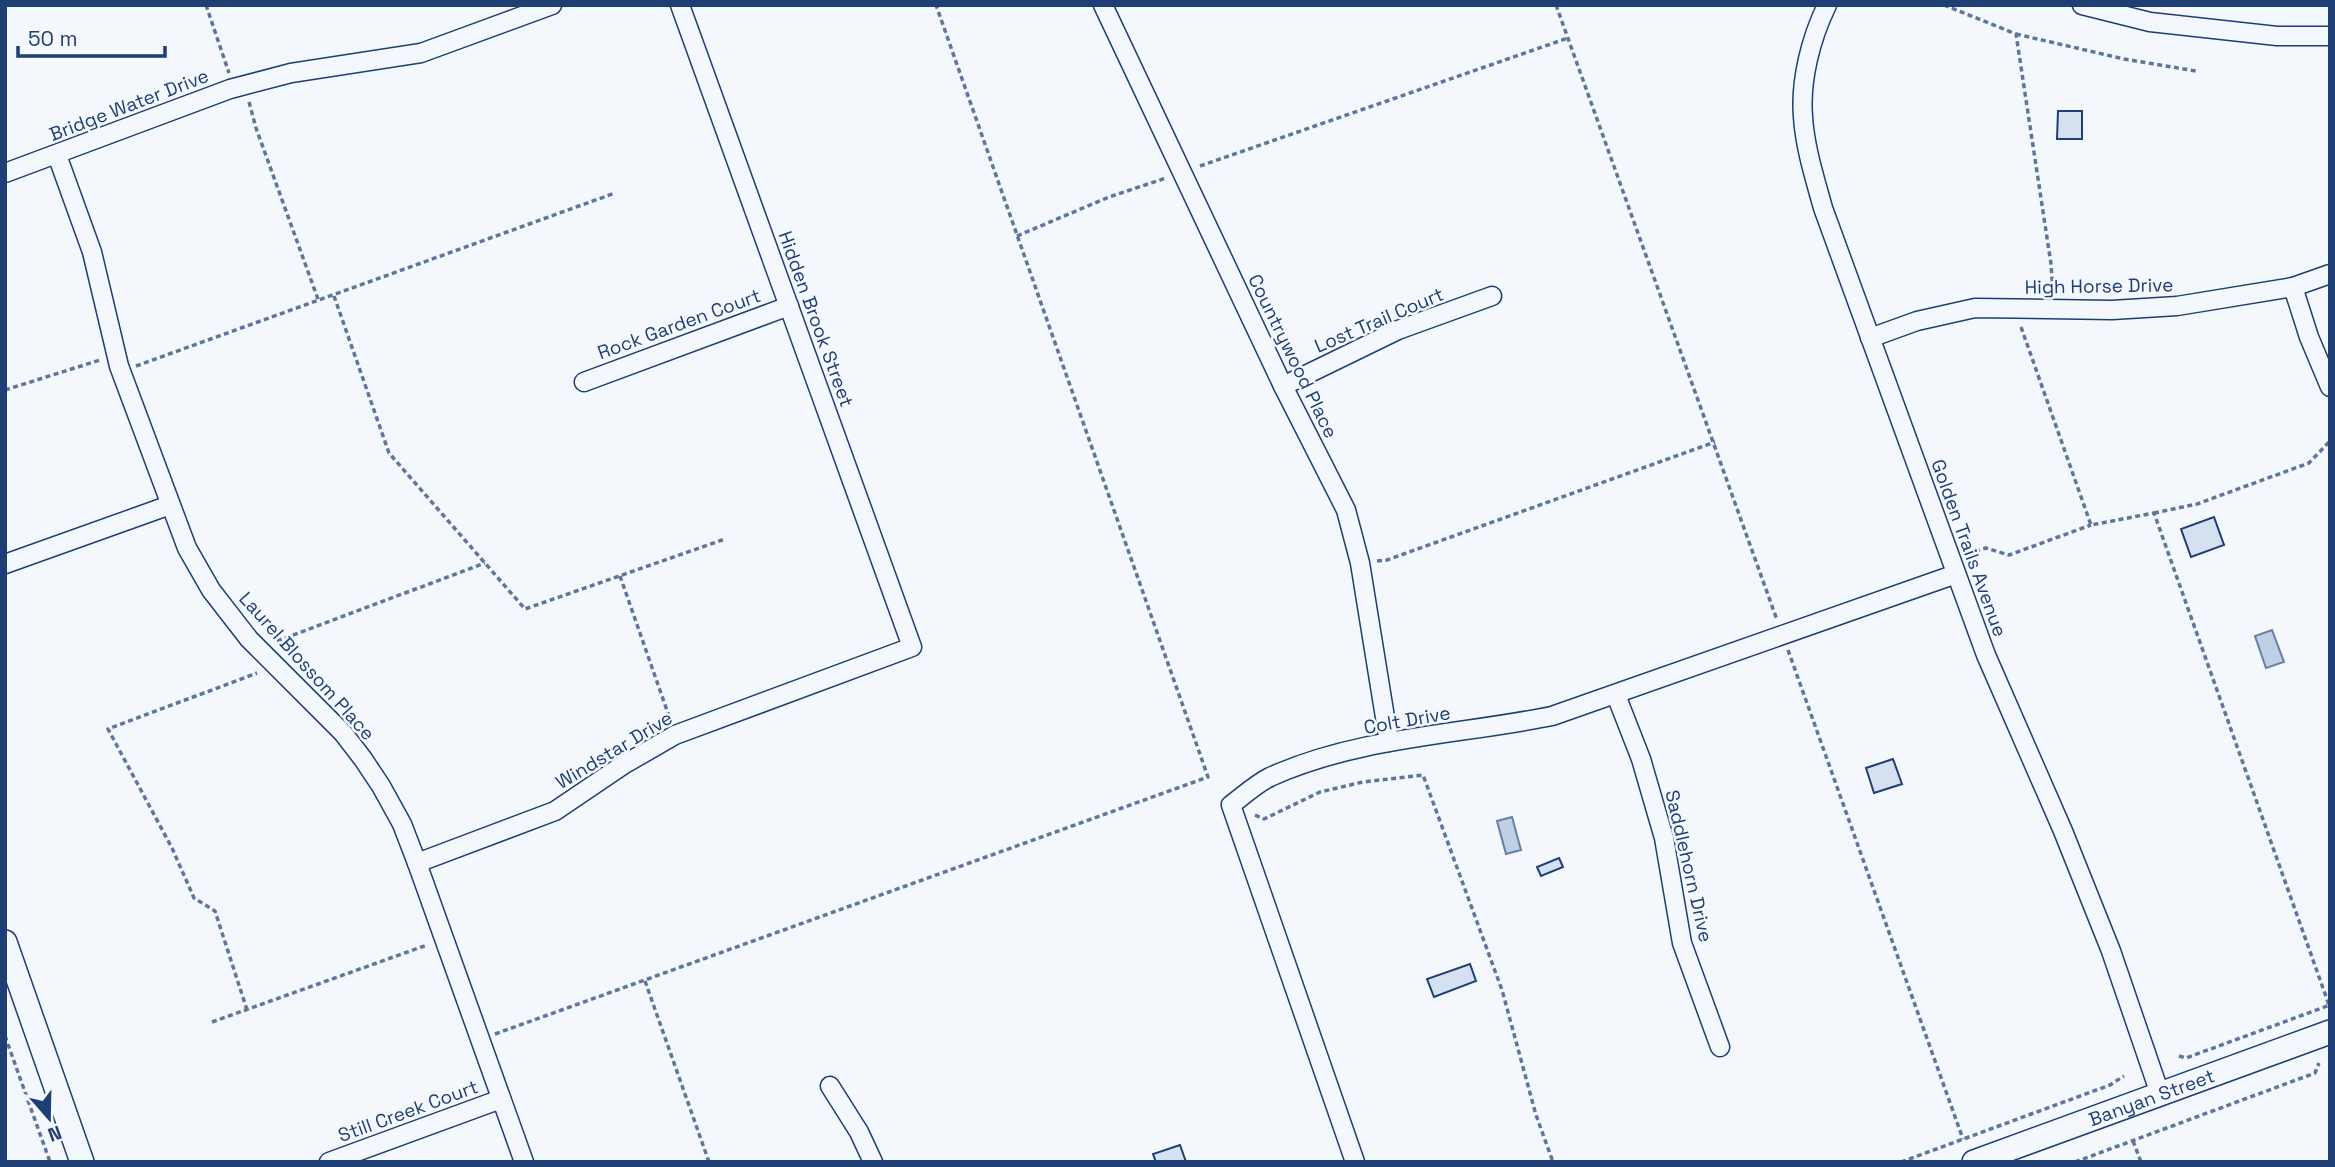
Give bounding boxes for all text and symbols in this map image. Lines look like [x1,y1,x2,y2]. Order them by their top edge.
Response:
scale bar [18,14,164,58]
text: 50 m [28,25,78,52]
street label: Bridge Water Drive [46,63,212,147]
street label: Hidden Brook Street [773,228,859,410]
street label: Countrywood Place [1242,270,1344,442]
street label: High Horse Drive [2024,272,2174,300]
street label: Lost Trail Court [1311,282,1447,358]
street label: Rock Garden Court [594,283,764,365]
street label: Golden Trails Avenue [1925,456,2013,640]
street label: Laurel Blossom Place [234,586,380,746]
street label: Colt Drive [1362,700,1452,740]
street label: Windstar Drive [551,705,677,795]
street label: Saddlehorn Drive [1659,788,1719,944]
street label: Banyan Street [2085,1063,2218,1132]
street label: Still Creek Court [335,1074,481,1148]
north arrow [14,1083,84,1153]
text: N [44,1120,65,1147]

